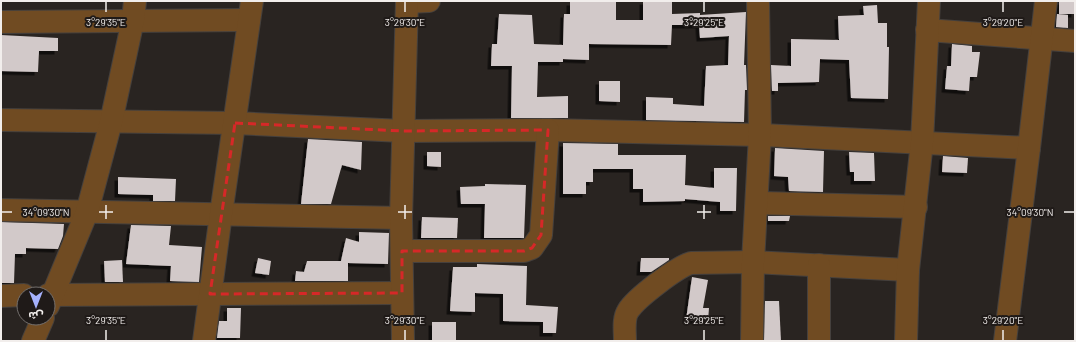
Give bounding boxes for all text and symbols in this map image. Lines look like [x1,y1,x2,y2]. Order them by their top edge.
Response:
text: 3°29'35"E [86,16,126,28]
text: 3°29'30"E [385,16,425,28]
text: 3°29'25"E [684,16,724,28]
text: 3°29'20"E [983,16,1023,28]
text: 34°09'30"N [23,206,69,218]
text: 34°09'30"N [1007,206,1053,218]
north arrow [16,286,56,326]
text: ش [28,309,44,323]
text: 3°29'35"E [86,314,126,326]
text: 3°29'30"E [385,314,425,326]
text: 3°29'25"E [684,314,724,326]
text: 3°29'20"E [983,314,1023,326]

